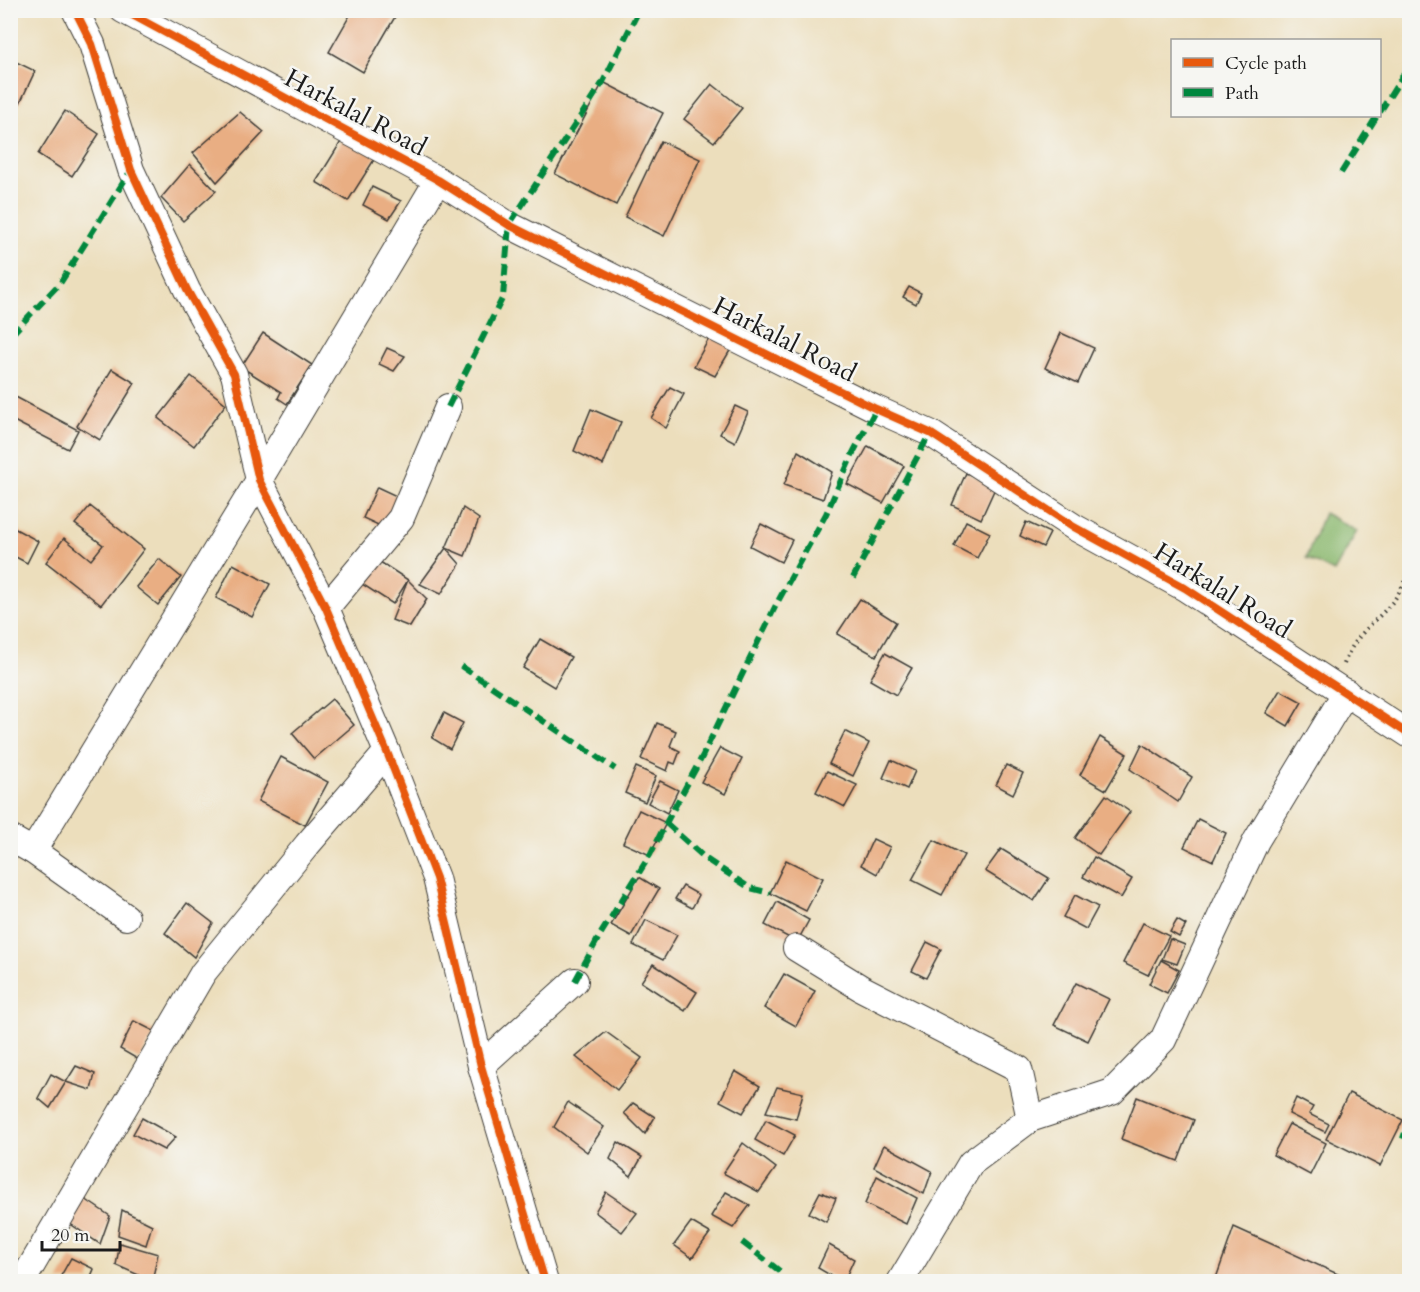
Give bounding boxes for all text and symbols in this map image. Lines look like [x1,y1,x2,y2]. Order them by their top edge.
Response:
legend [1171,39,1381,117]
text: Cycle path [1225,51,1307,76]
street label: Harkalal Road [279,60,433,165]
text: Path [1225,81,1259,106]
street label: Harkalal Road [707,288,862,391]
street label: Harkalal Road [1147,534,1298,647]
scale bar [42,1214,120,1252]
text: 20 m [51,1223,90,1248]

